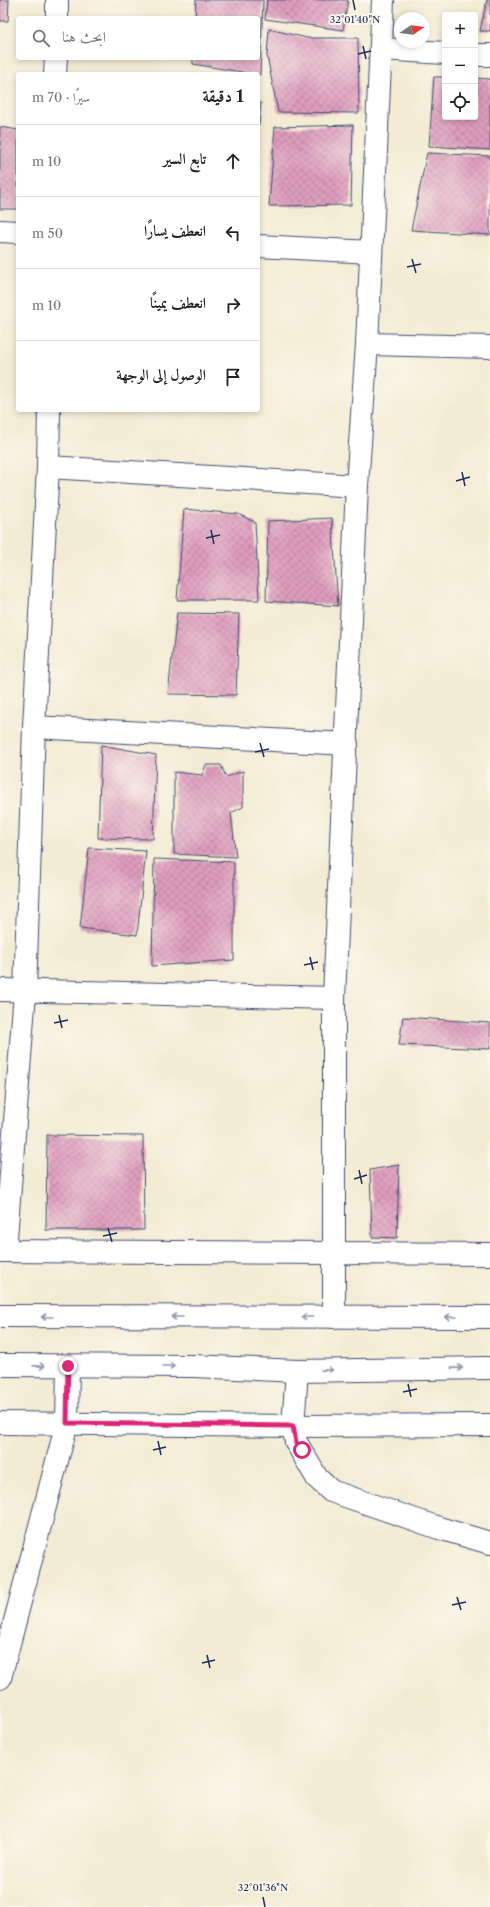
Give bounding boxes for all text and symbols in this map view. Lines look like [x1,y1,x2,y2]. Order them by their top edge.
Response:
north arrow [394,12,430,48]
map controls [442,12,478,120]
button: + [442,12,478,48]
text: 32°01'40"N [330,13,380,26]
search box [16,16,260,60]
icon: search [30,27,52,49]
text: ابحث هنا [62,27,106,46]
button: − [442,48,478,84]
button: locate [442,84,478,120]
text: 1 دقيقة [202,86,244,106]
text: سيرًا · 70 m [32,89,90,105]
text: تابع السير [163,149,206,168]
icon: ahead [222,150,244,172]
text: 10 m [32,153,61,169]
text: انعطف يسارًا [144,221,206,240]
icon: left [222,222,244,244]
text: 50 m [32,225,63,241]
text: انعطف يمينًا [150,293,206,312]
icon: right [222,294,244,316]
text: 10 m [32,297,61,313]
text: الوصول إلى الوجهة [116,365,206,384]
icon: arrive [222,366,244,388]
one-way arrow [41,1313,54,1321]
one-way arrow [171,1313,184,1321]
one-way arrow [301,1313,314,1321]
one-way arrow [445,1313,458,1321]
route end [59,1357,77,1375]
one-way arrow [32,1362,45,1370]
one-way arrow [162,1362,175,1370]
one-way arrow [450,1365,463,1372]
one-way arrow [320,1366,333,1374]
route start [293,1441,311,1459]
text: 32°01'36"N [238,1881,288,1894]

